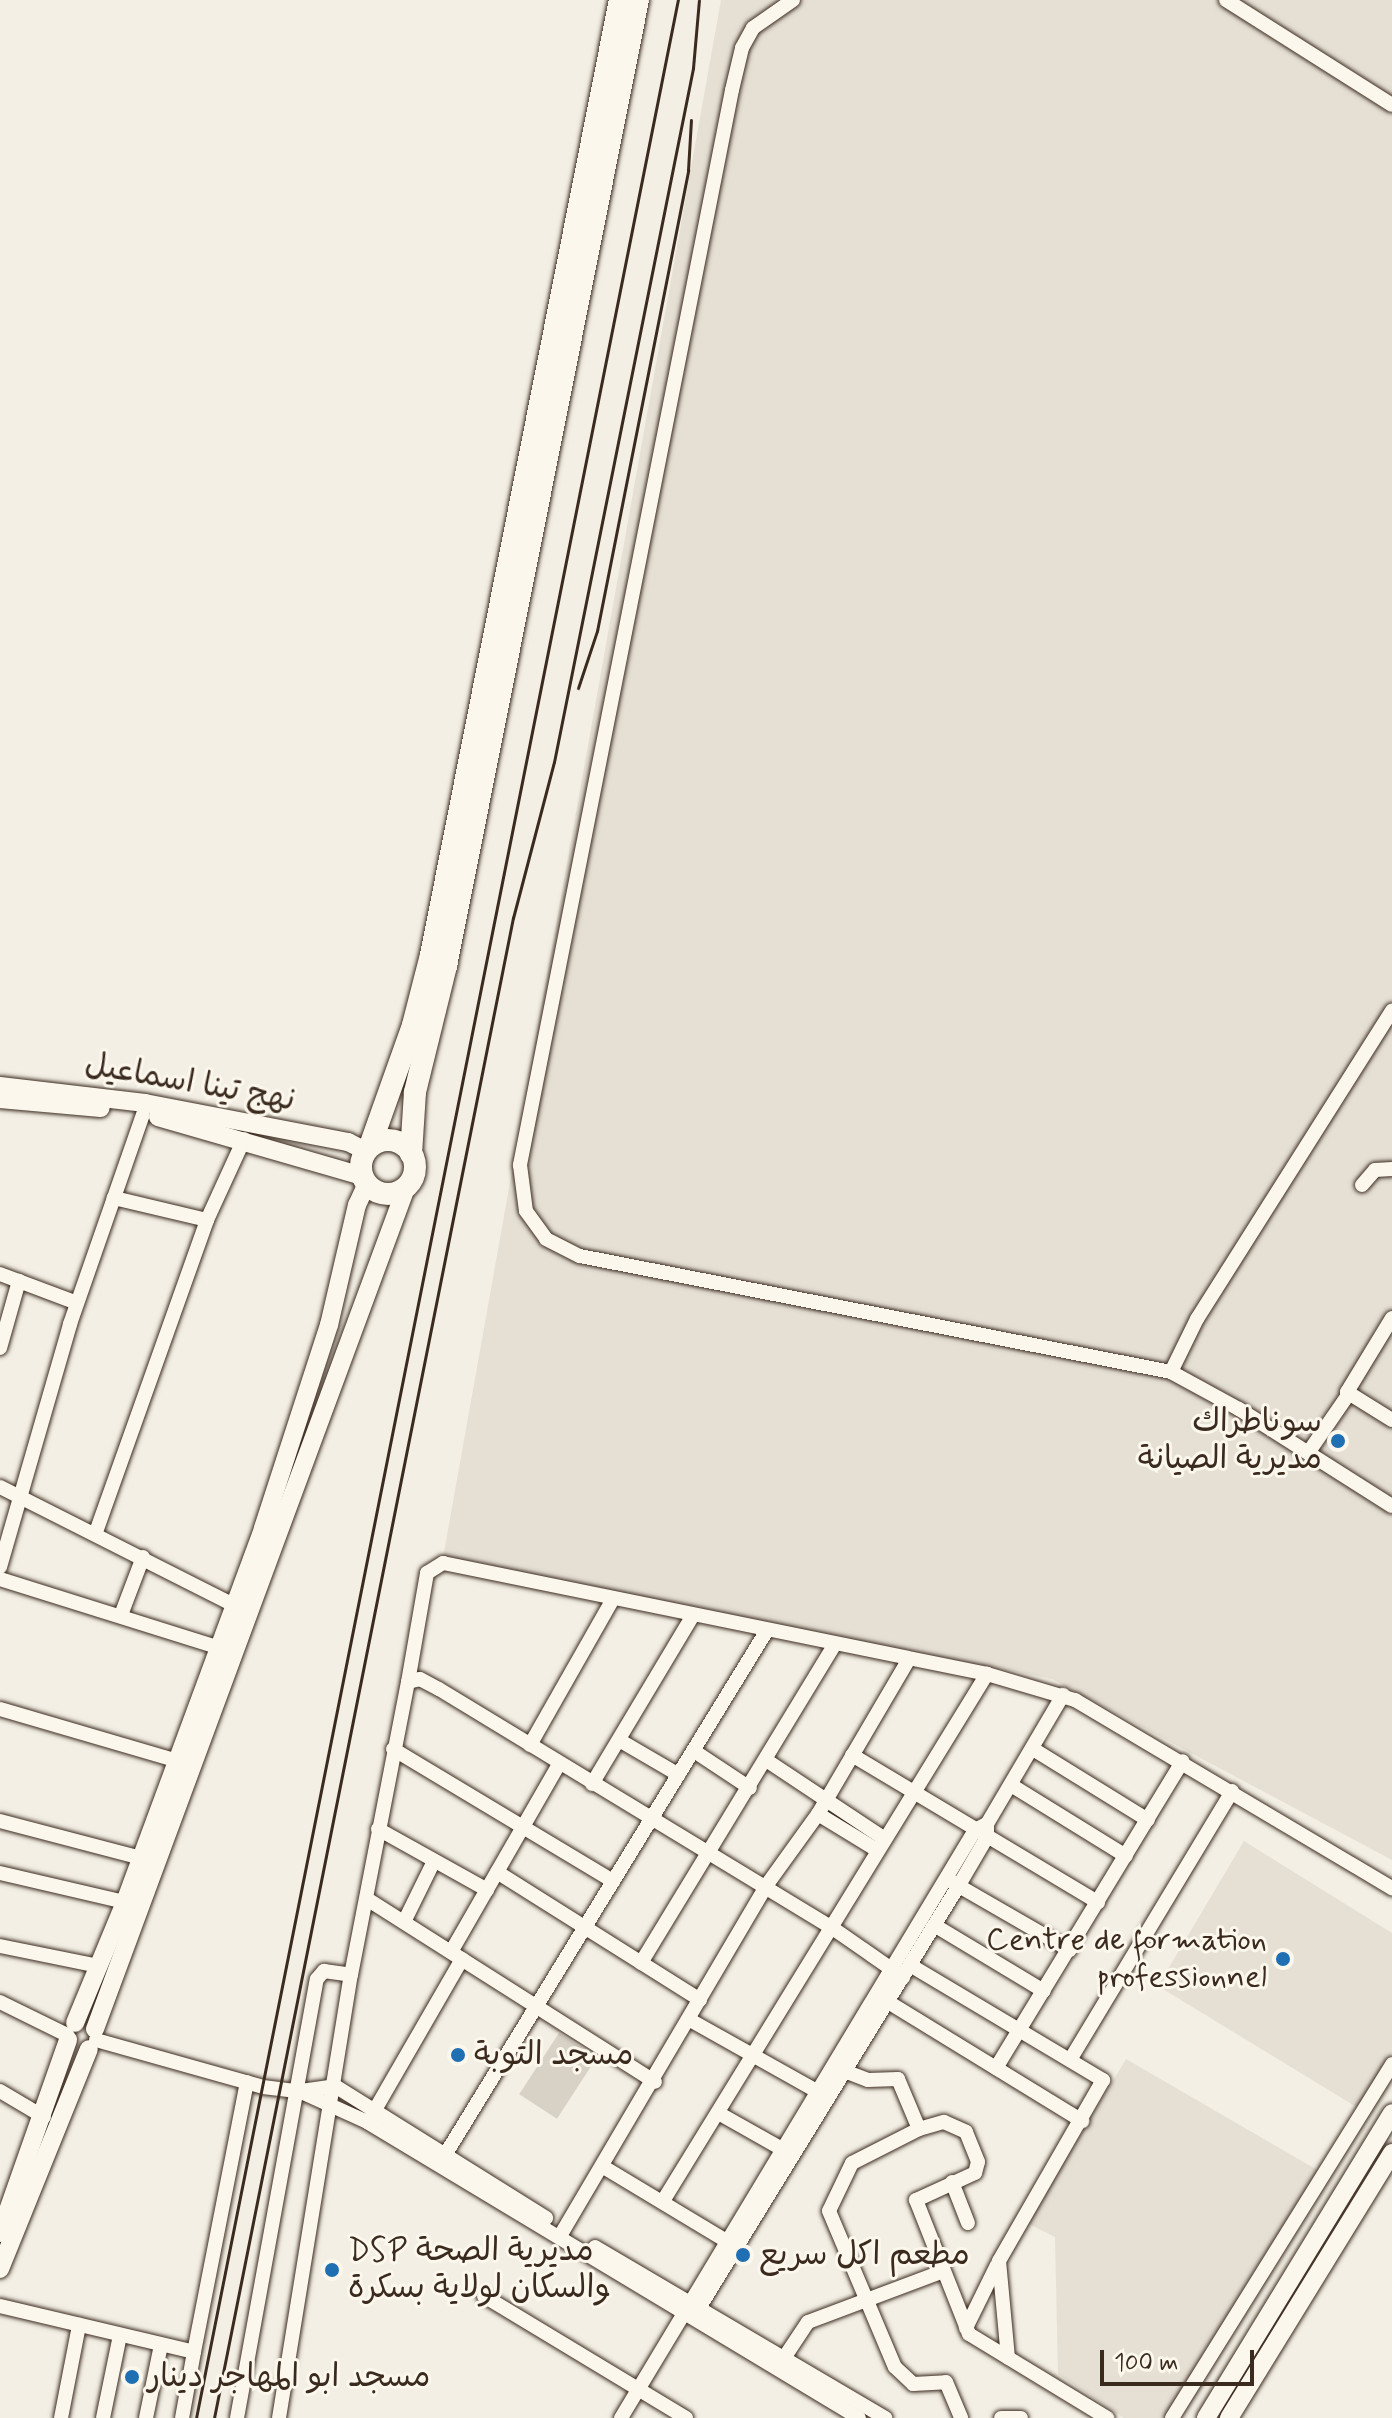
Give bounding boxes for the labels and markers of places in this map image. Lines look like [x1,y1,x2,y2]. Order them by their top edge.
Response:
place label: سوناطراك مديرية الصيانة [1138,1404,1322,1479]
marker: سوناطراك مديرية الصيانة [1329,1432,1347,1450]
place label: Centre de formation professionnel [987,1922,1267,1997]
marker: Centre de formation professionnel [1274,1950,1292,1968]
place label: مسجد التوبة [474,2036,633,2074]
marker: مسجد التوبة [449,2046,467,2064]
place label: DSP مديرية الصحة والسكان لولاية بسكرة [348,2233,611,2308]
place label: مطعم اكل سريع [759,2236,970,2274]
marker: مطعم اكل سريع [734,2246,752,2264]
marker: DSP مديرية الصحة والسكان لولاية بسكرة [323,2261,341,2279]
place label: مسجد ابو المهاجر دينار [148,2358,430,2396]
marker: مسجد ابو المهاجر دينار [123,2368,141,2386]

